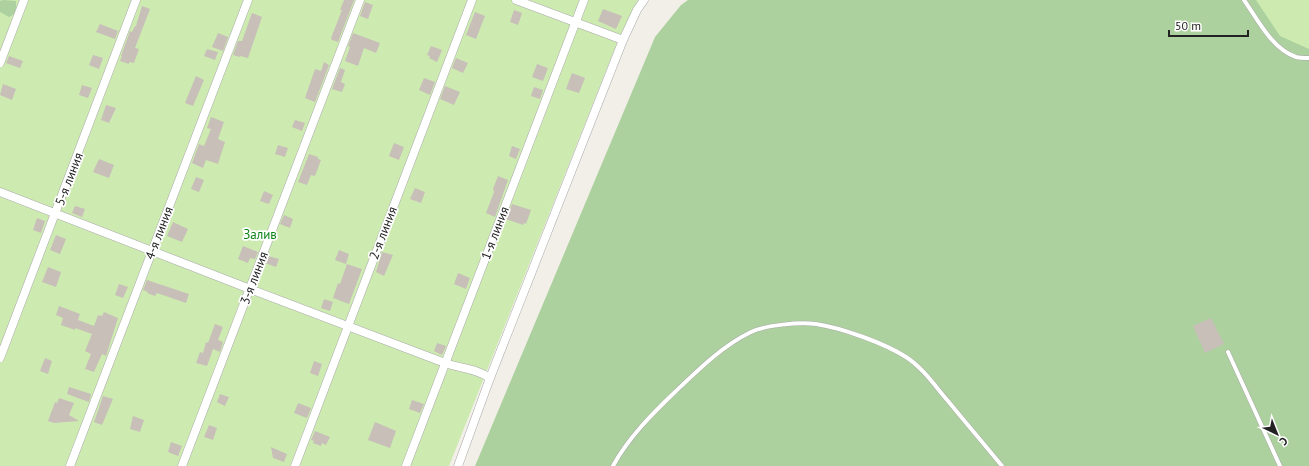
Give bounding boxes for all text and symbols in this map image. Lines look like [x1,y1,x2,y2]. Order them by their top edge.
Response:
scale bar [1169,12,1248,38]
text: 50 m [1175,18,1201,33]
street label: 5-я линия [51,150,87,208]
street label: 4-я линия [141,204,177,262]
street label: 2-я линия [365,204,401,262]
street label: 1-я линия [477,204,513,262]
park label: Залив [243,226,277,243]
street label: 3-я линия [236,249,272,307]
north arrow [1257,414,1297,454]
text: С [1277,434,1291,449]

